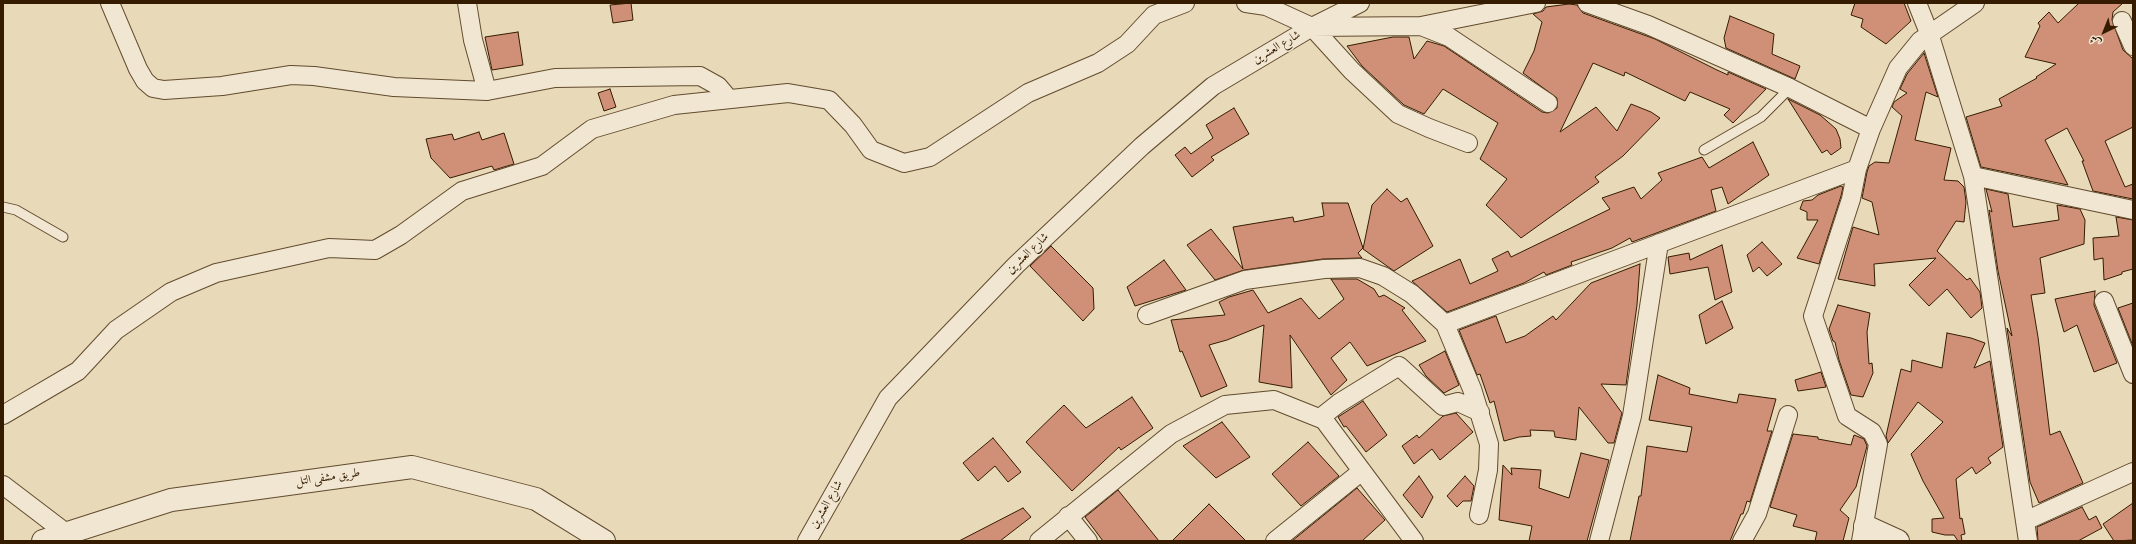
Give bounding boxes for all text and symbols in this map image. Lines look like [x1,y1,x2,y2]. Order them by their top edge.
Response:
north arrow [2084,12,2124,52]
street label: شارع العشرين [1250,28,1304,68]
text: ش [2087,32,2105,50]
street label: شارع العشرين [1004,230,1052,278]
street label: طريق مشفى التل [295,466,361,490]
street label: شارع العشرين [807,478,847,532]

